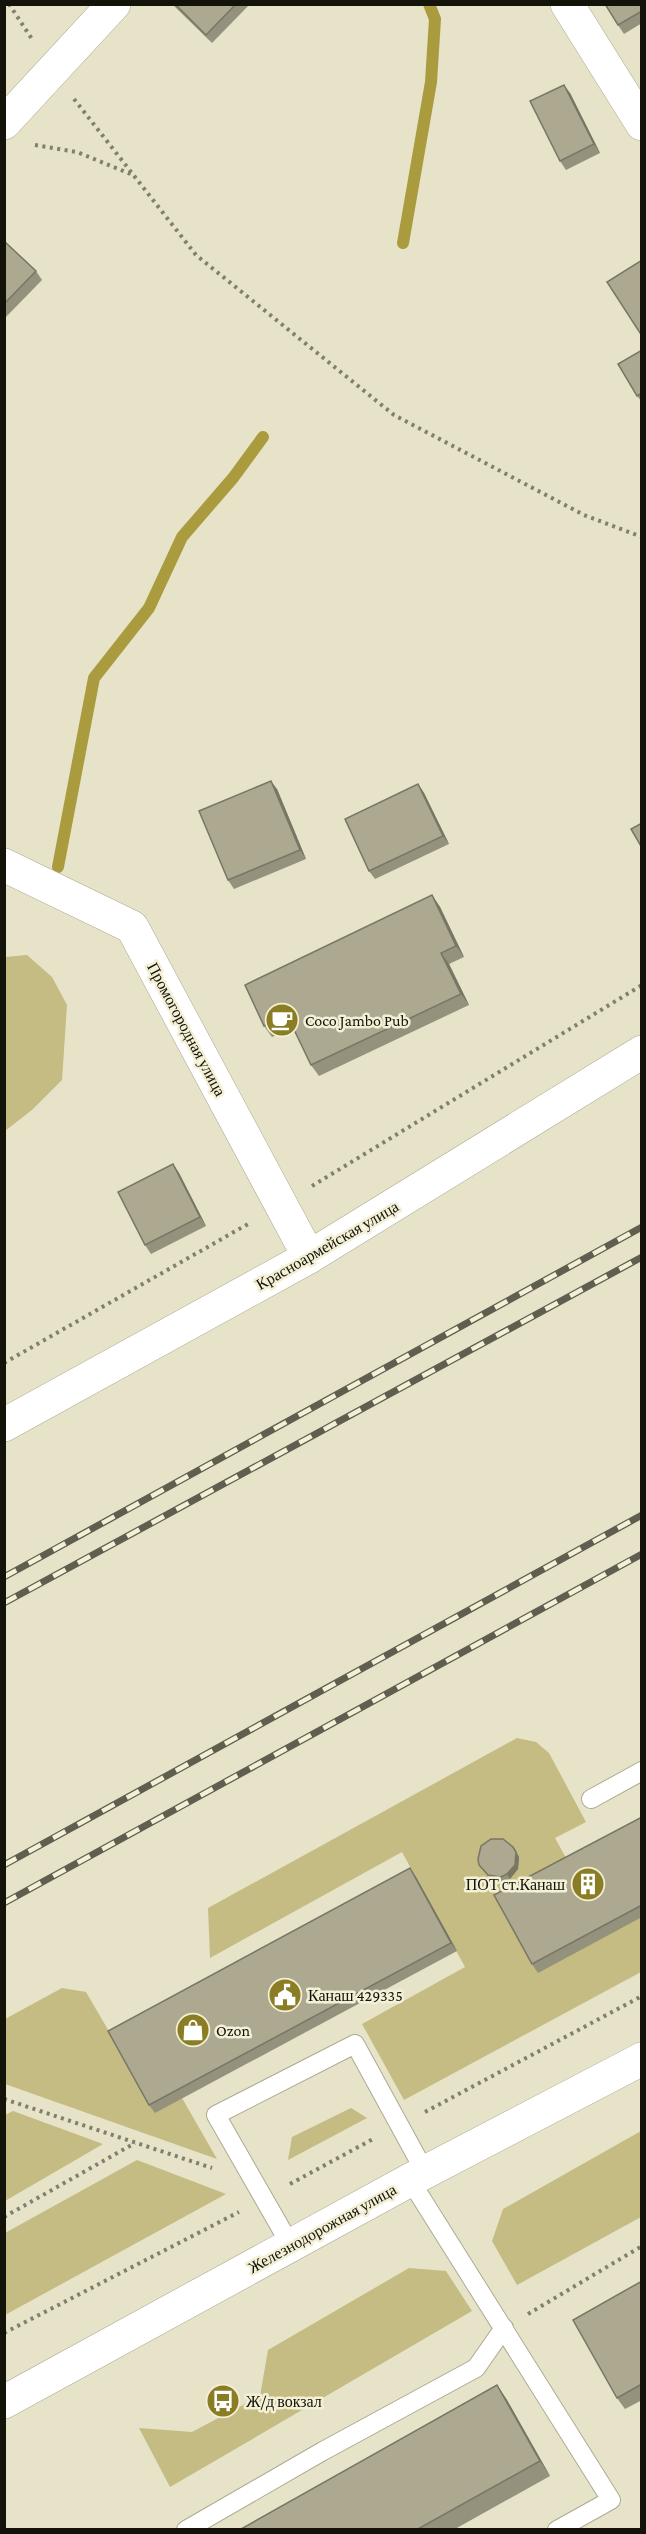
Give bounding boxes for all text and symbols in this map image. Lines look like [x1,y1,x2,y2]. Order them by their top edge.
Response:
street label: Промогородная улица [143,960,229,1099]
cafe icon: Coco Jambo Pub [264,1002,300,1038]
place label: Coco Jambo Pub [305,1012,409,1030]
street label: Красноармейская улица [253,1198,402,1294]
building icon: ПОТ ст.Канаш [570,1866,606,1902]
place label: ПОТ ст.Канаш [466,1876,566,1893]
public building icon: Канаш 429335 [267,1977,303,2013]
place label: Канаш 429335 [308,1987,403,2004]
shop icon: Ozon [175,2012,211,2048]
place label: Ozon [216,2022,250,2039]
street label: Железнодорожная улица [245,2181,400,2277]
bus stop icon: Ж/д вокзал [205,2383,241,2419]
place label: Ж/д вокзал [246,2393,322,2411]

